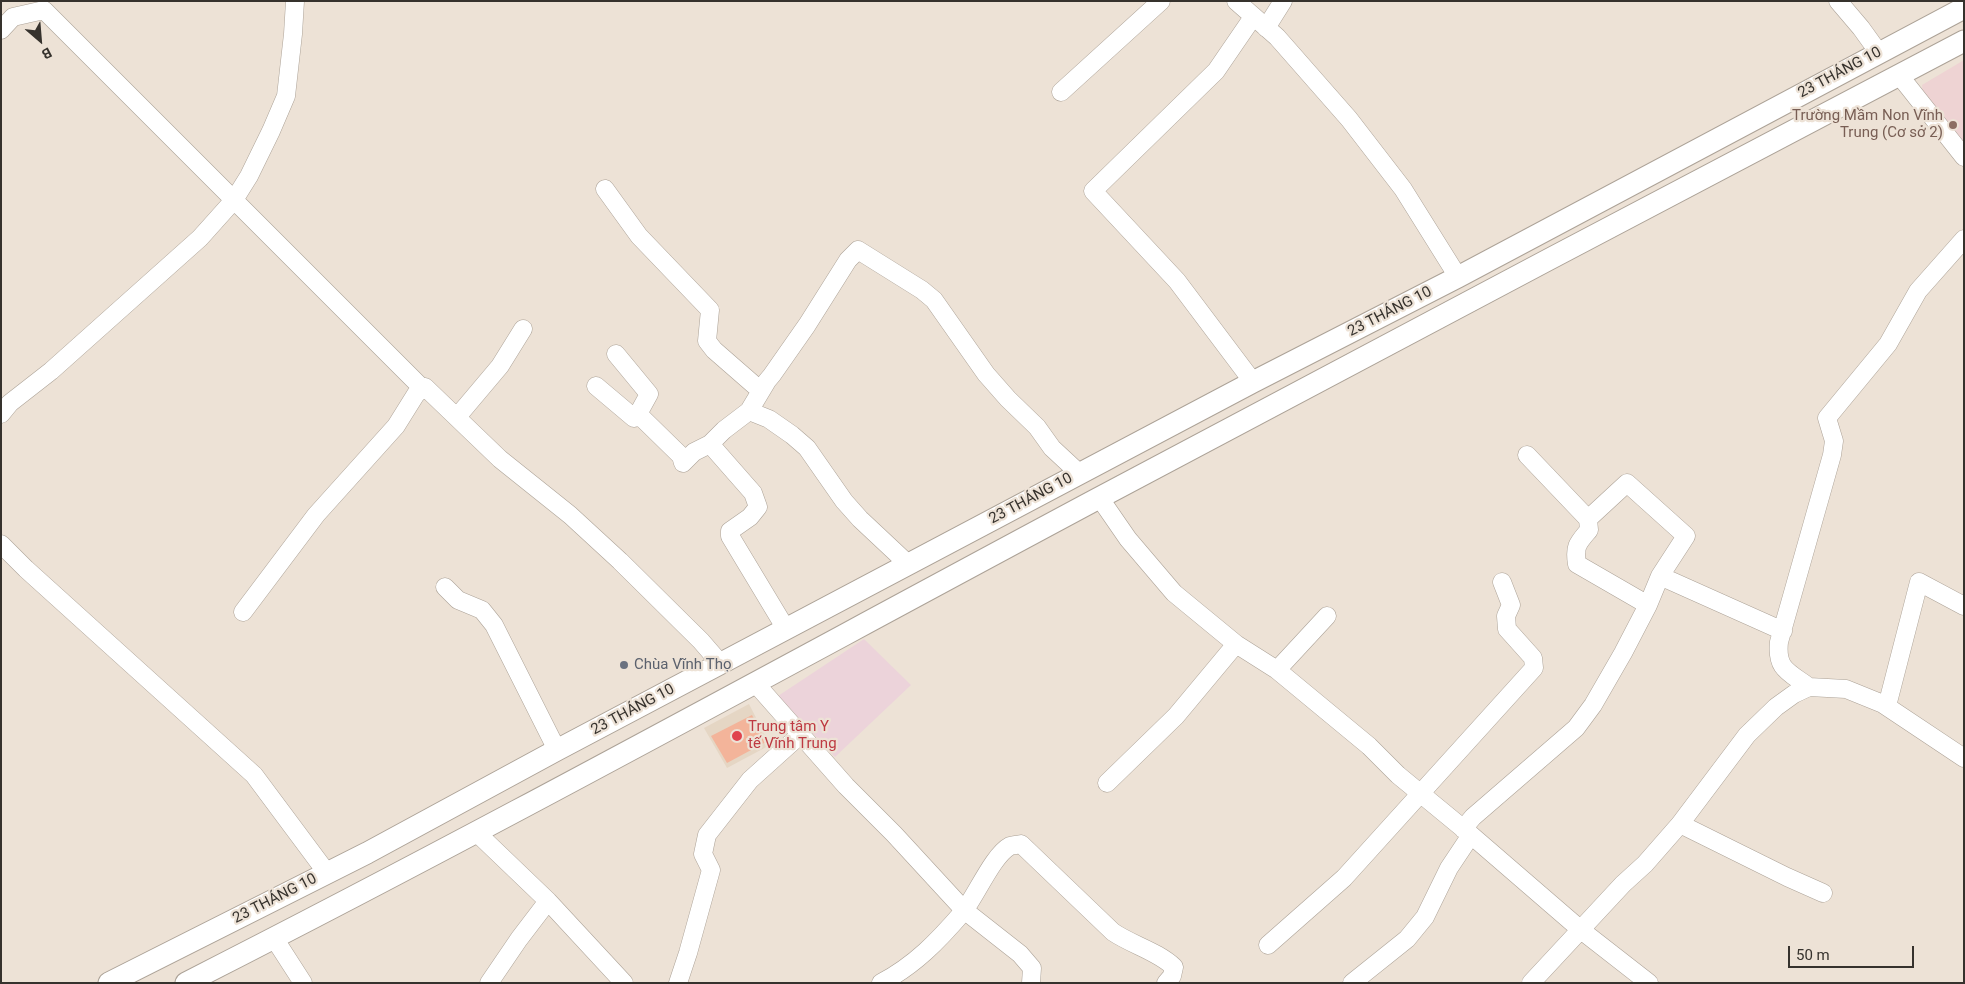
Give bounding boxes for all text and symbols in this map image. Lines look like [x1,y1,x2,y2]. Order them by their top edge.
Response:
north arrow [15,15,65,65]
text: B [39,44,54,63]
street label: 23 THÁNG 10 [1795,44,1885,102]
place label: Trường Mầm Non Vĩnh Trung (Cơ sở 2) [1792,107,1943,142]
marker: Trường Mầm Non Vĩnh Trung (Cơ sở 2) [1947,119,1959,131]
street label: 23 THÁNG 10 [1345,283,1435,341]
street label: 23 THÁNG 10 [986,470,1076,528]
place label: Chùa Vĩnh Thọ [634,656,731,674]
marker: Chùa Vĩnh Thọ [618,659,630,671]
street label: 23 THÁNG 10 [588,681,678,739]
place label: Trung tâm Y tế Vĩnh Trung [748,718,837,753]
marker: Trung tâm Y tế Vĩnh Trung [730,729,744,743]
street label: 23 THÁNG 10 [230,870,320,928]
scale bar [1790,936,1916,968]
text: 50 m [1796,946,1830,964]

